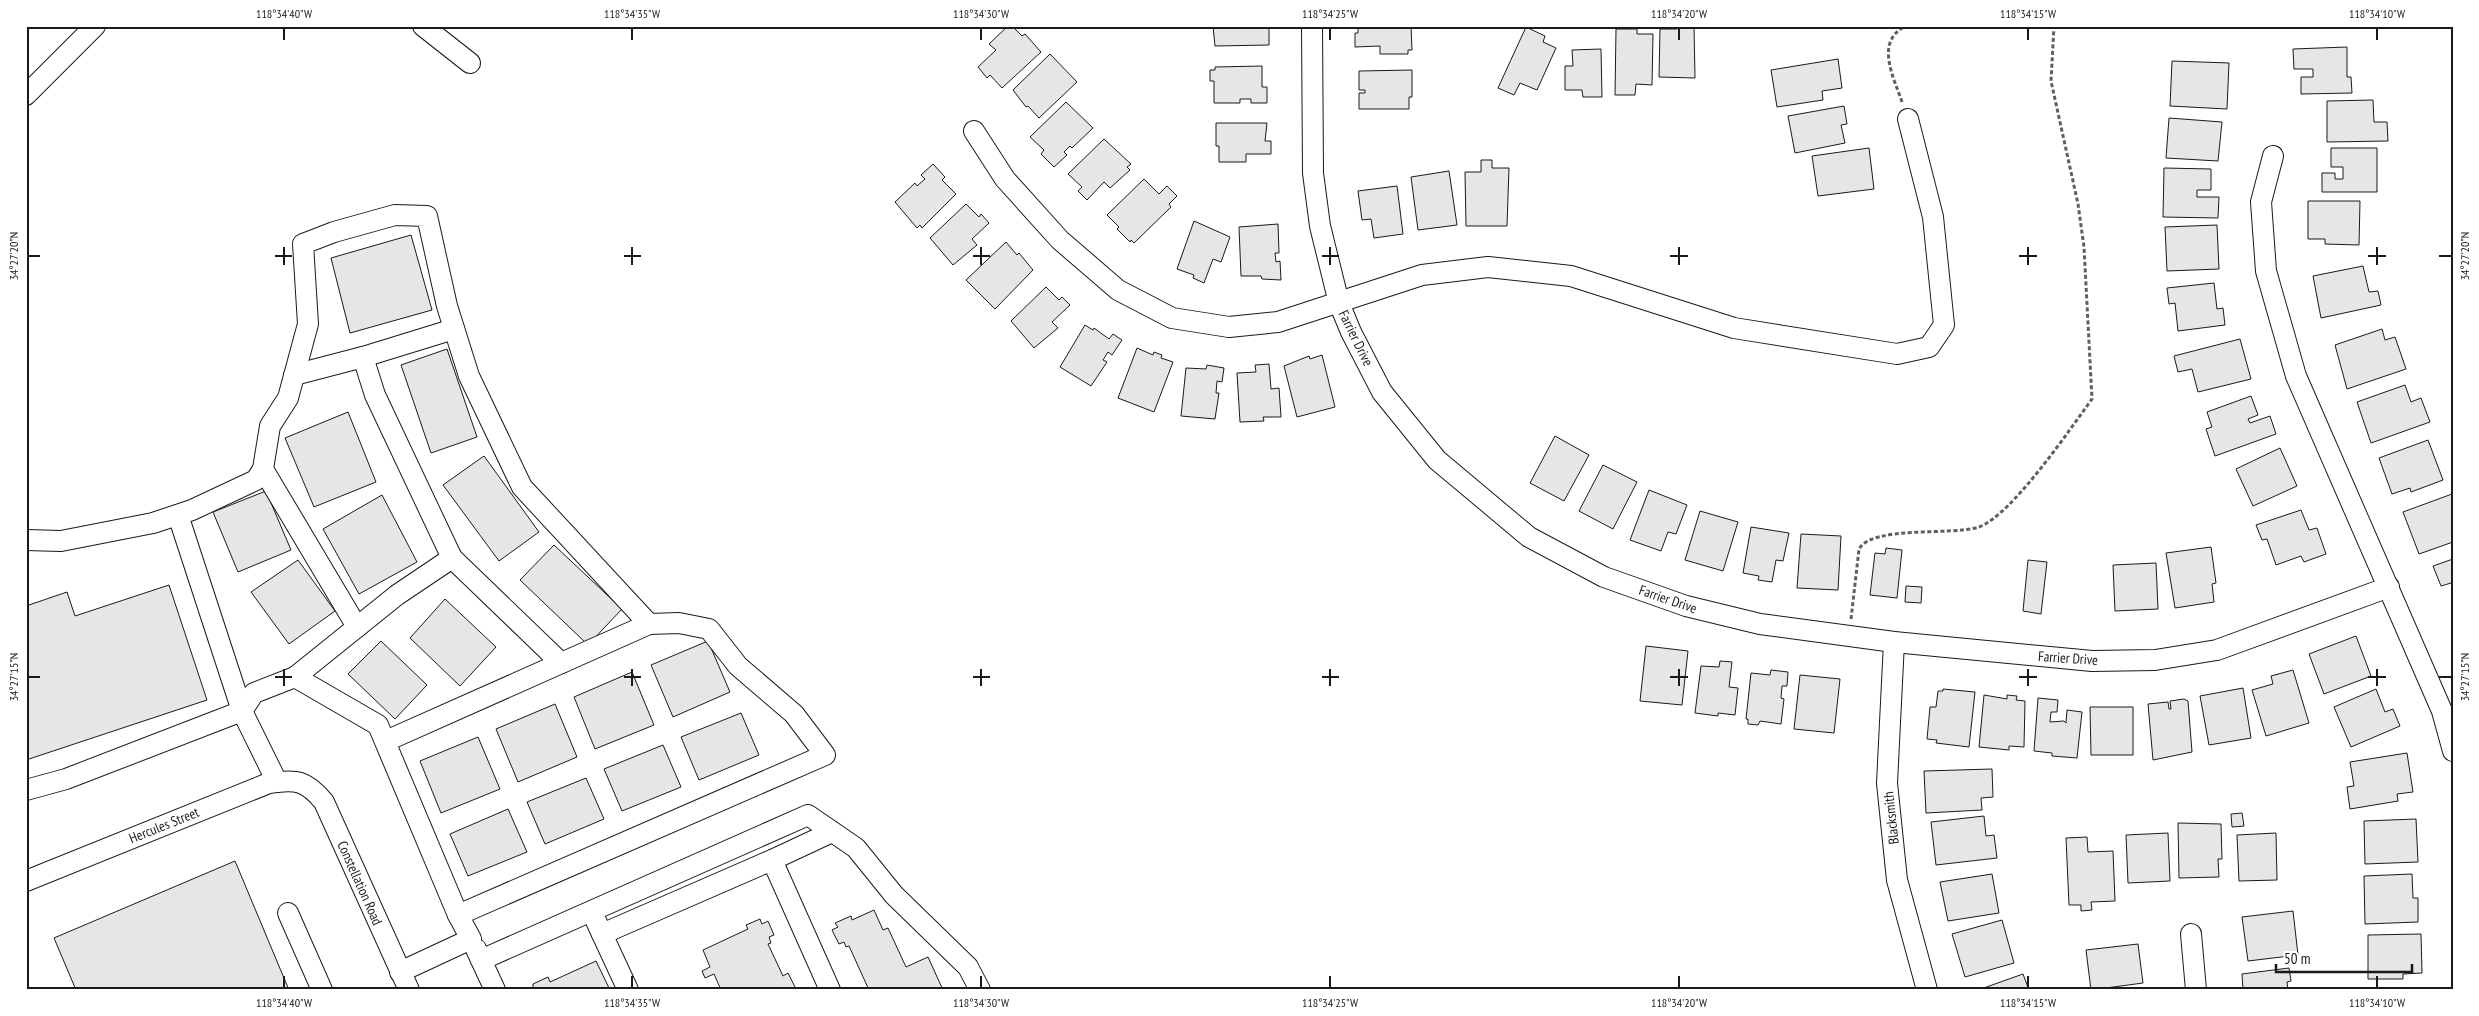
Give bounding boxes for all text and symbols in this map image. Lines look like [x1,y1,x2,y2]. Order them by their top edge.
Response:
text: 118°34'40"W [256,6,312,21]
text: 118°34'35"W [604,6,660,21]
text: 118°34'30"W [953,6,1009,21]
text: 118°34'25"W [1302,6,1358,21]
text: 118°34'20"W [1651,6,1707,21]
text: 118°34'15"W [2000,6,2056,21]
text: 118°34'10"W [2349,6,2405,21]
text: 34°27'20"N [6,232,21,280]
text: 34°27'20"N [2457,232,2472,280]
street label: Farrier Drive [1335,307,1377,369]
street label: Farrier Drive [1637,581,1700,617]
street label: Farrier Drive [2037,647,2099,669]
text: 34°27'15"N [6,653,21,701]
text: 34°27'15"N [2457,653,2472,701]
street label: Blacksmith [1879,791,1903,845]
street label: Hercules Street [126,803,202,847]
street label: Constellation Road [333,838,387,928]
scale bar [2276,941,2413,973]
text: 50 m [2284,949,2310,968]
text: 118°34'40"W [256,995,312,1010]
text: 118°34'35"W [604,995,660,1010]
text: 118°34'30"W [953,995,1009,1010]
text: 118°34'25"W [1302,995,1358,1010]
text: 118°34'20"W [1651,995,1707,1010]
text: 118°34'15"W [2000,995,2056,1010]
text: 118°34'10"W [2349,995,2405,1010]

